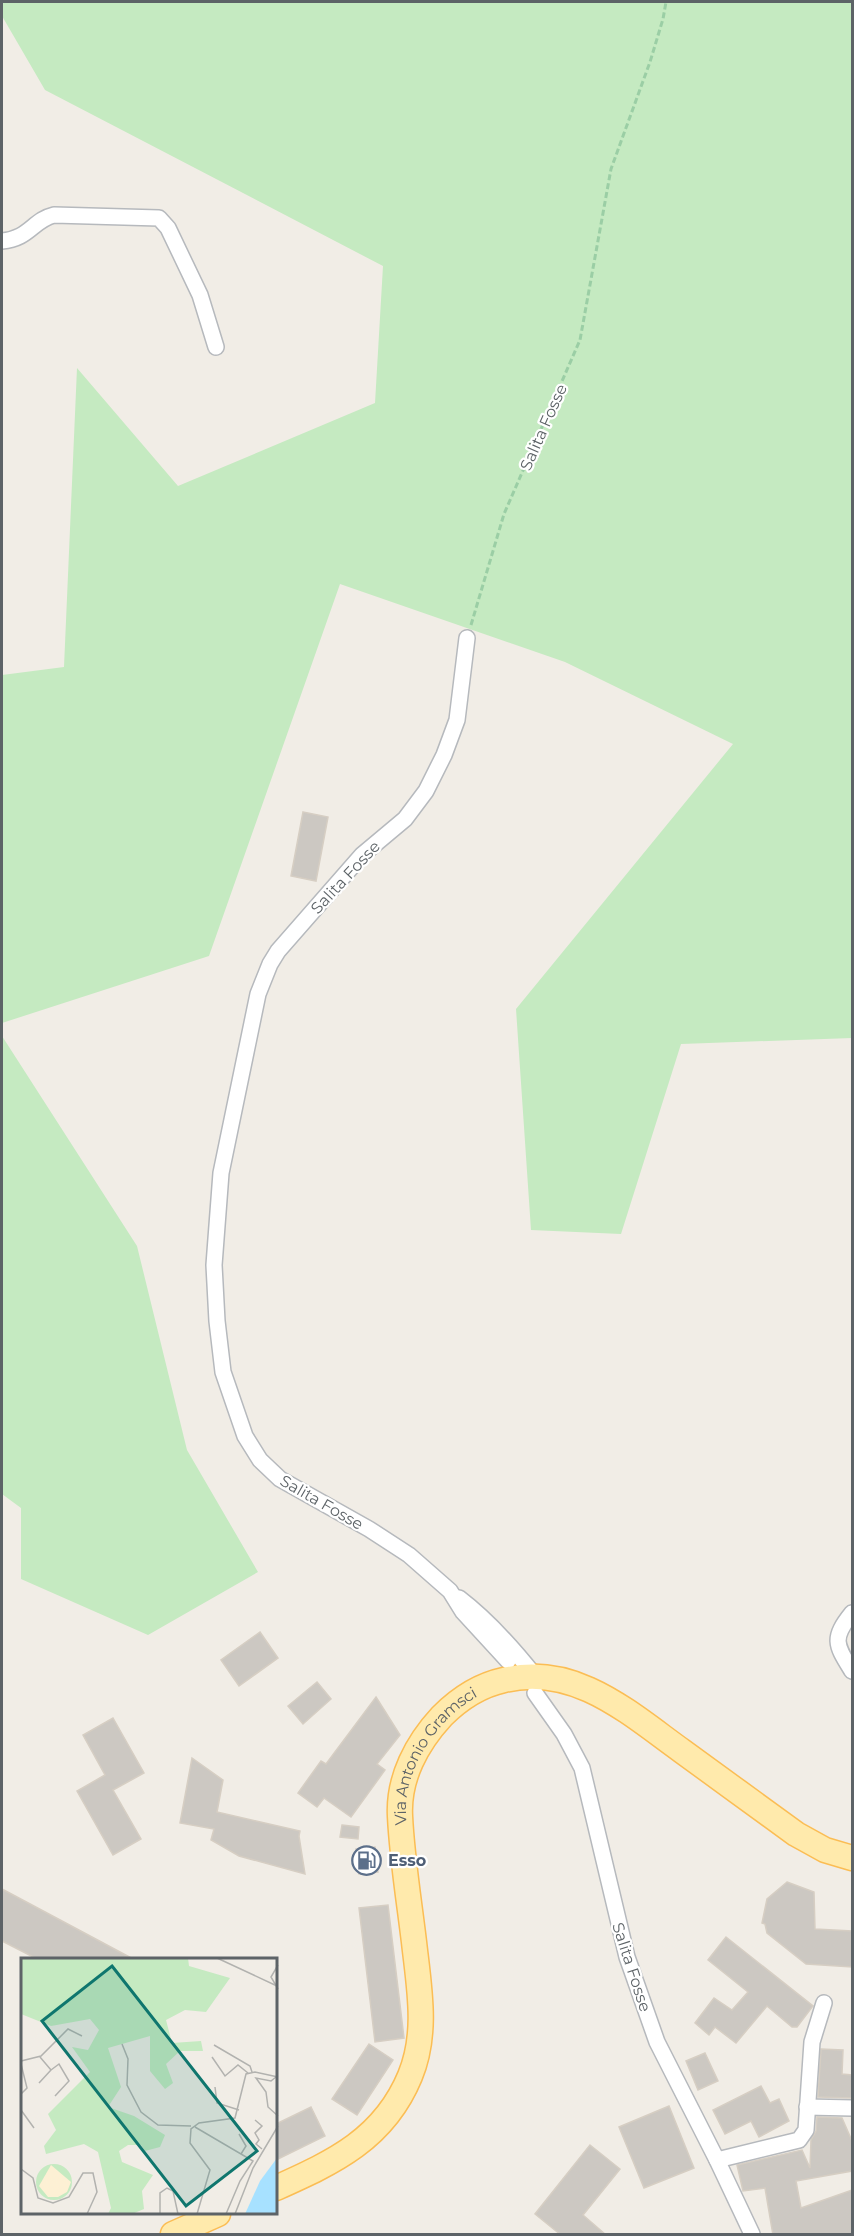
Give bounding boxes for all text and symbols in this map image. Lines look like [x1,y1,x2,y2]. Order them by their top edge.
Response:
street label: Salita Fosse [516,381,571,473]
street label: Salita Fosse [307,837,384,918]
street label: Salita Fosse [277,1471,367,1534]
street label: Via Antonio Gramsci [391,1683,480,1826]
fuel station icon: Esso [351,1844,383,1876]
place label: Esso [388,1851,426,1870]
street label: Salita Fosse [608,1920,655,2014]
inset map [21,1958,278,2215]

